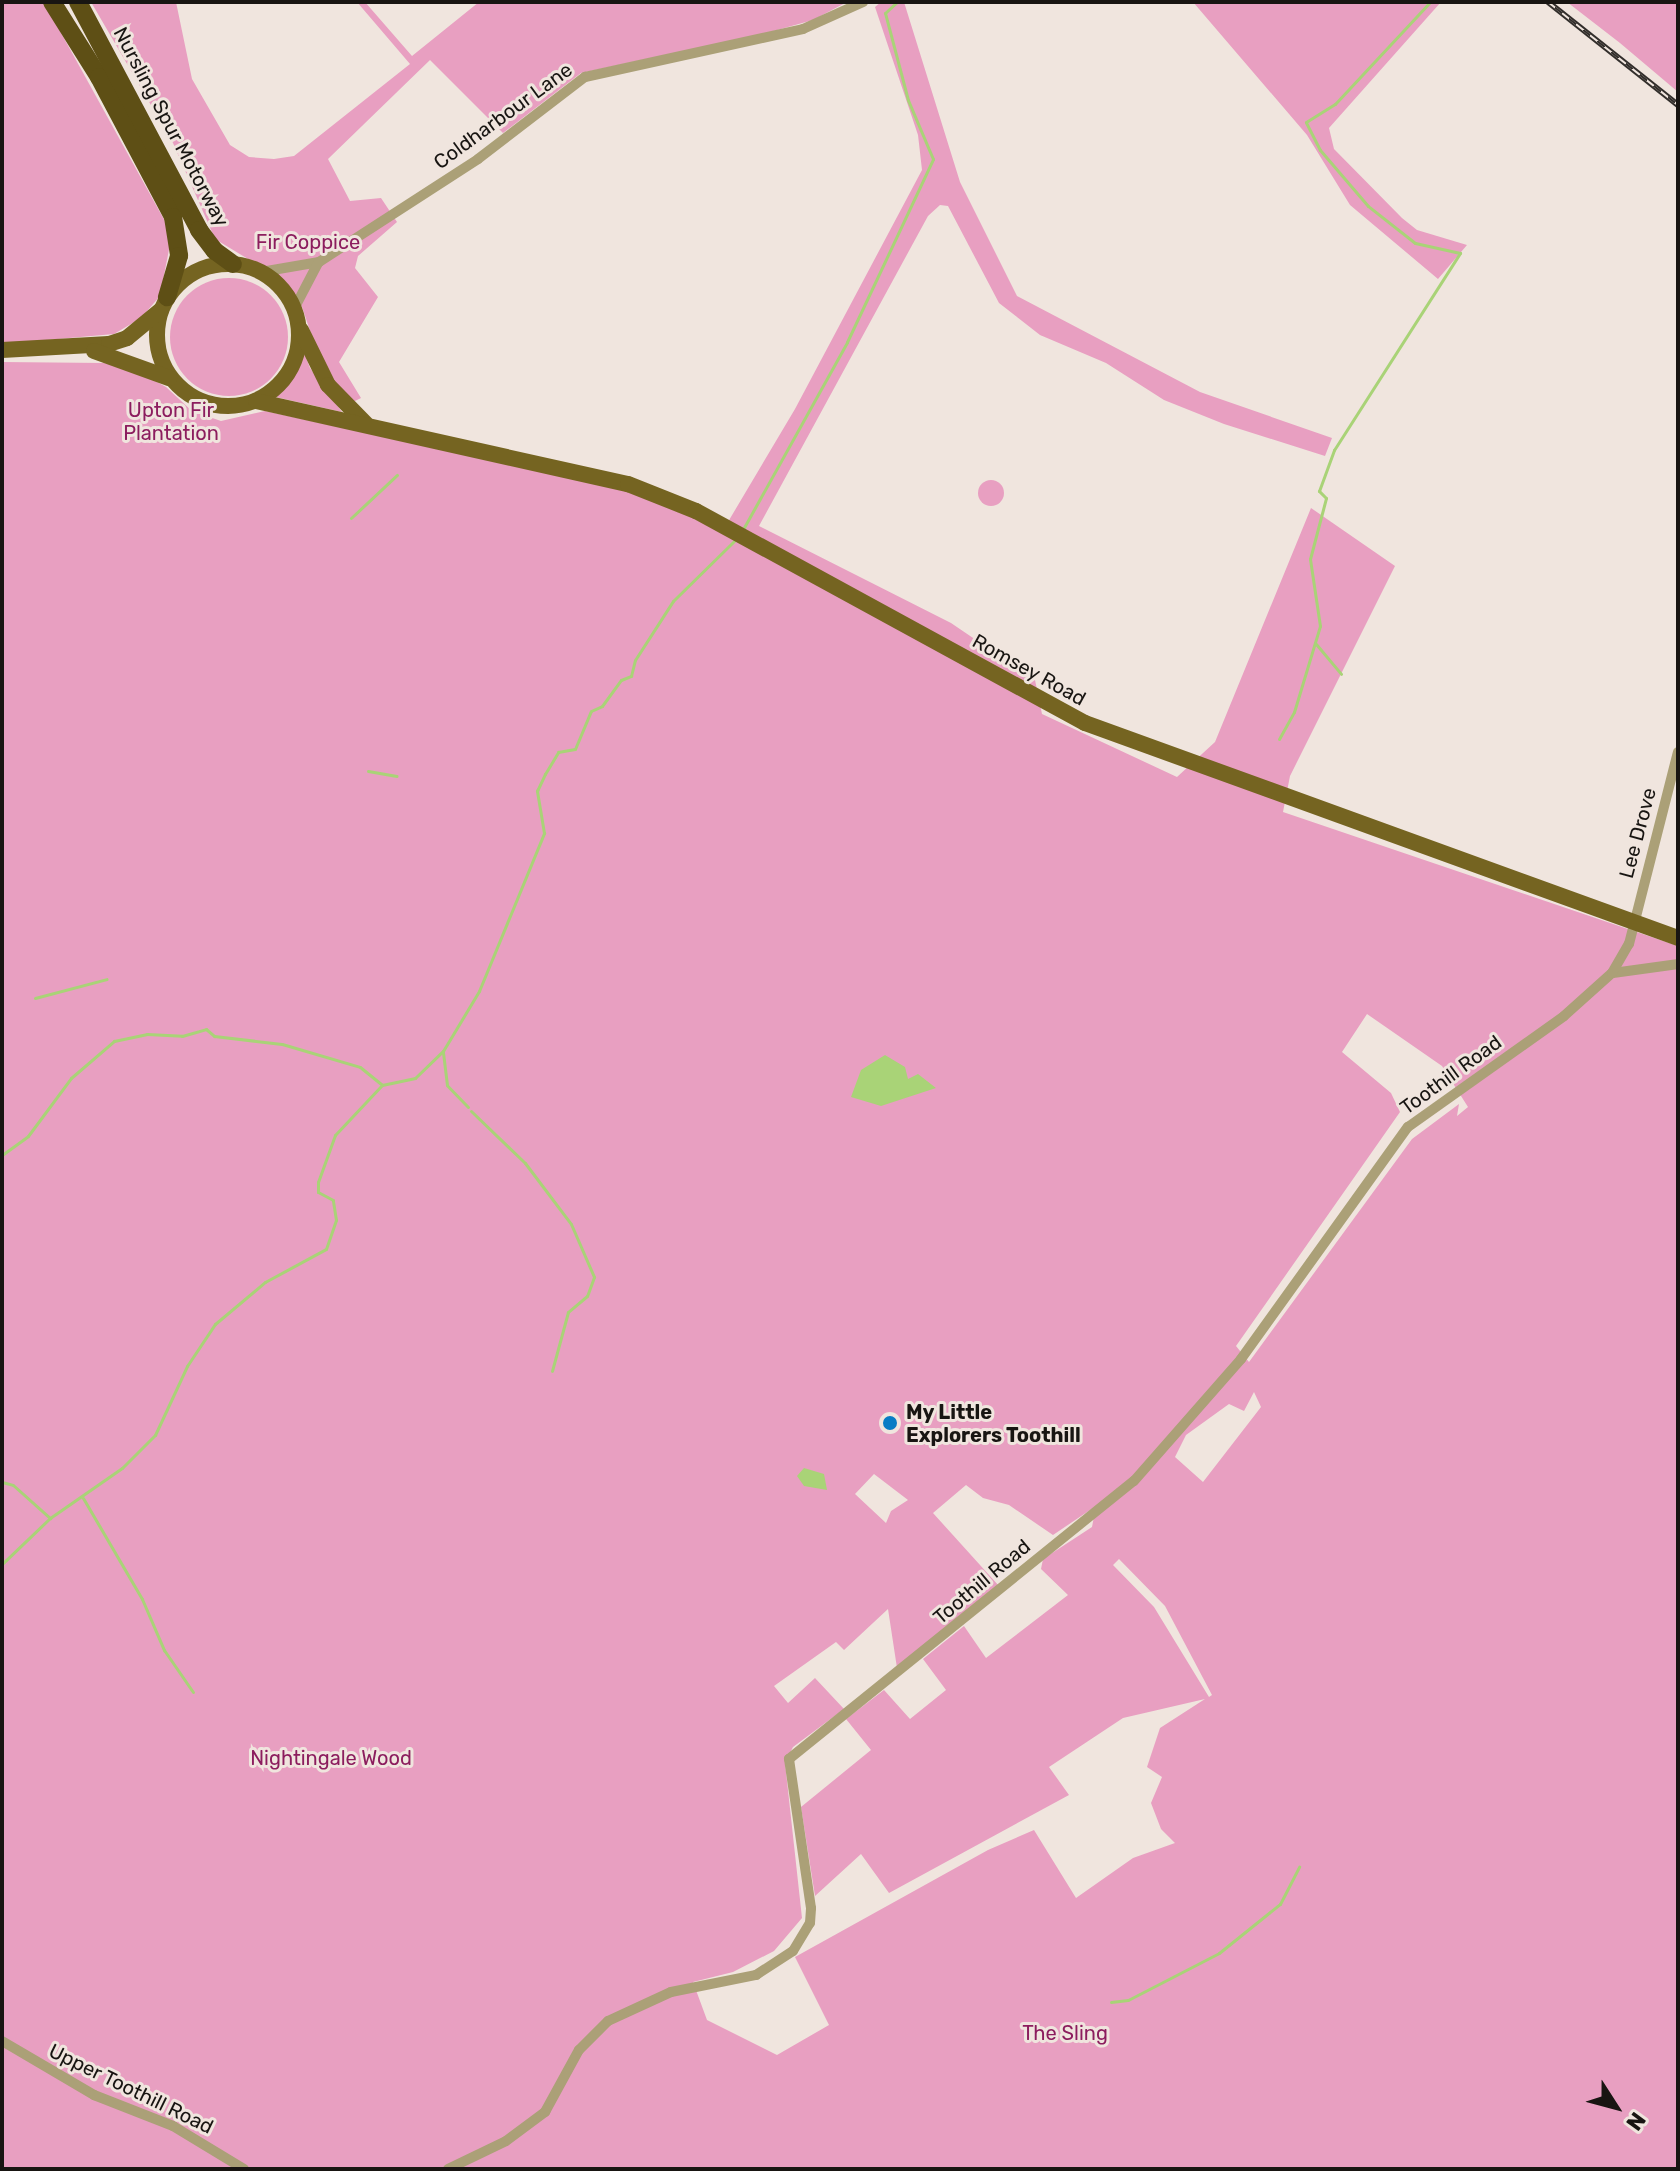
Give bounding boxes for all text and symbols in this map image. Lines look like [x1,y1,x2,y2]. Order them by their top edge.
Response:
street label: Nursling Spur Motorway [108,23,234,231]
street label: Coldharbour Lane [429,58,577,174]
park label: Fir Coppice [256,230,360,254]
park label: Upton Fir Plantation [123,398,219,445]
street label: Romsey Road [968,629,1090,711]
street label: Lee Drove [1614,785,1662,881]
street label: Toothill Road [1396,1030,1506,1120]
place label: My Little Explorers Toothill [906,1400,1081,1447]
marker: My Little Explorers Toothill [881,1414,899,1432]
street label: Toothill Road [929,1534,1035,1630]
park label: Nightingale Wood [250,1746,412,1770]
park label: The Sling [1022,2021,1108,2045]
street label: Upper Toothill Road [44,2039,218,2139]
north arrow [1576,2067,1656,2147]
text: N [1620,2107,1651,2136]

